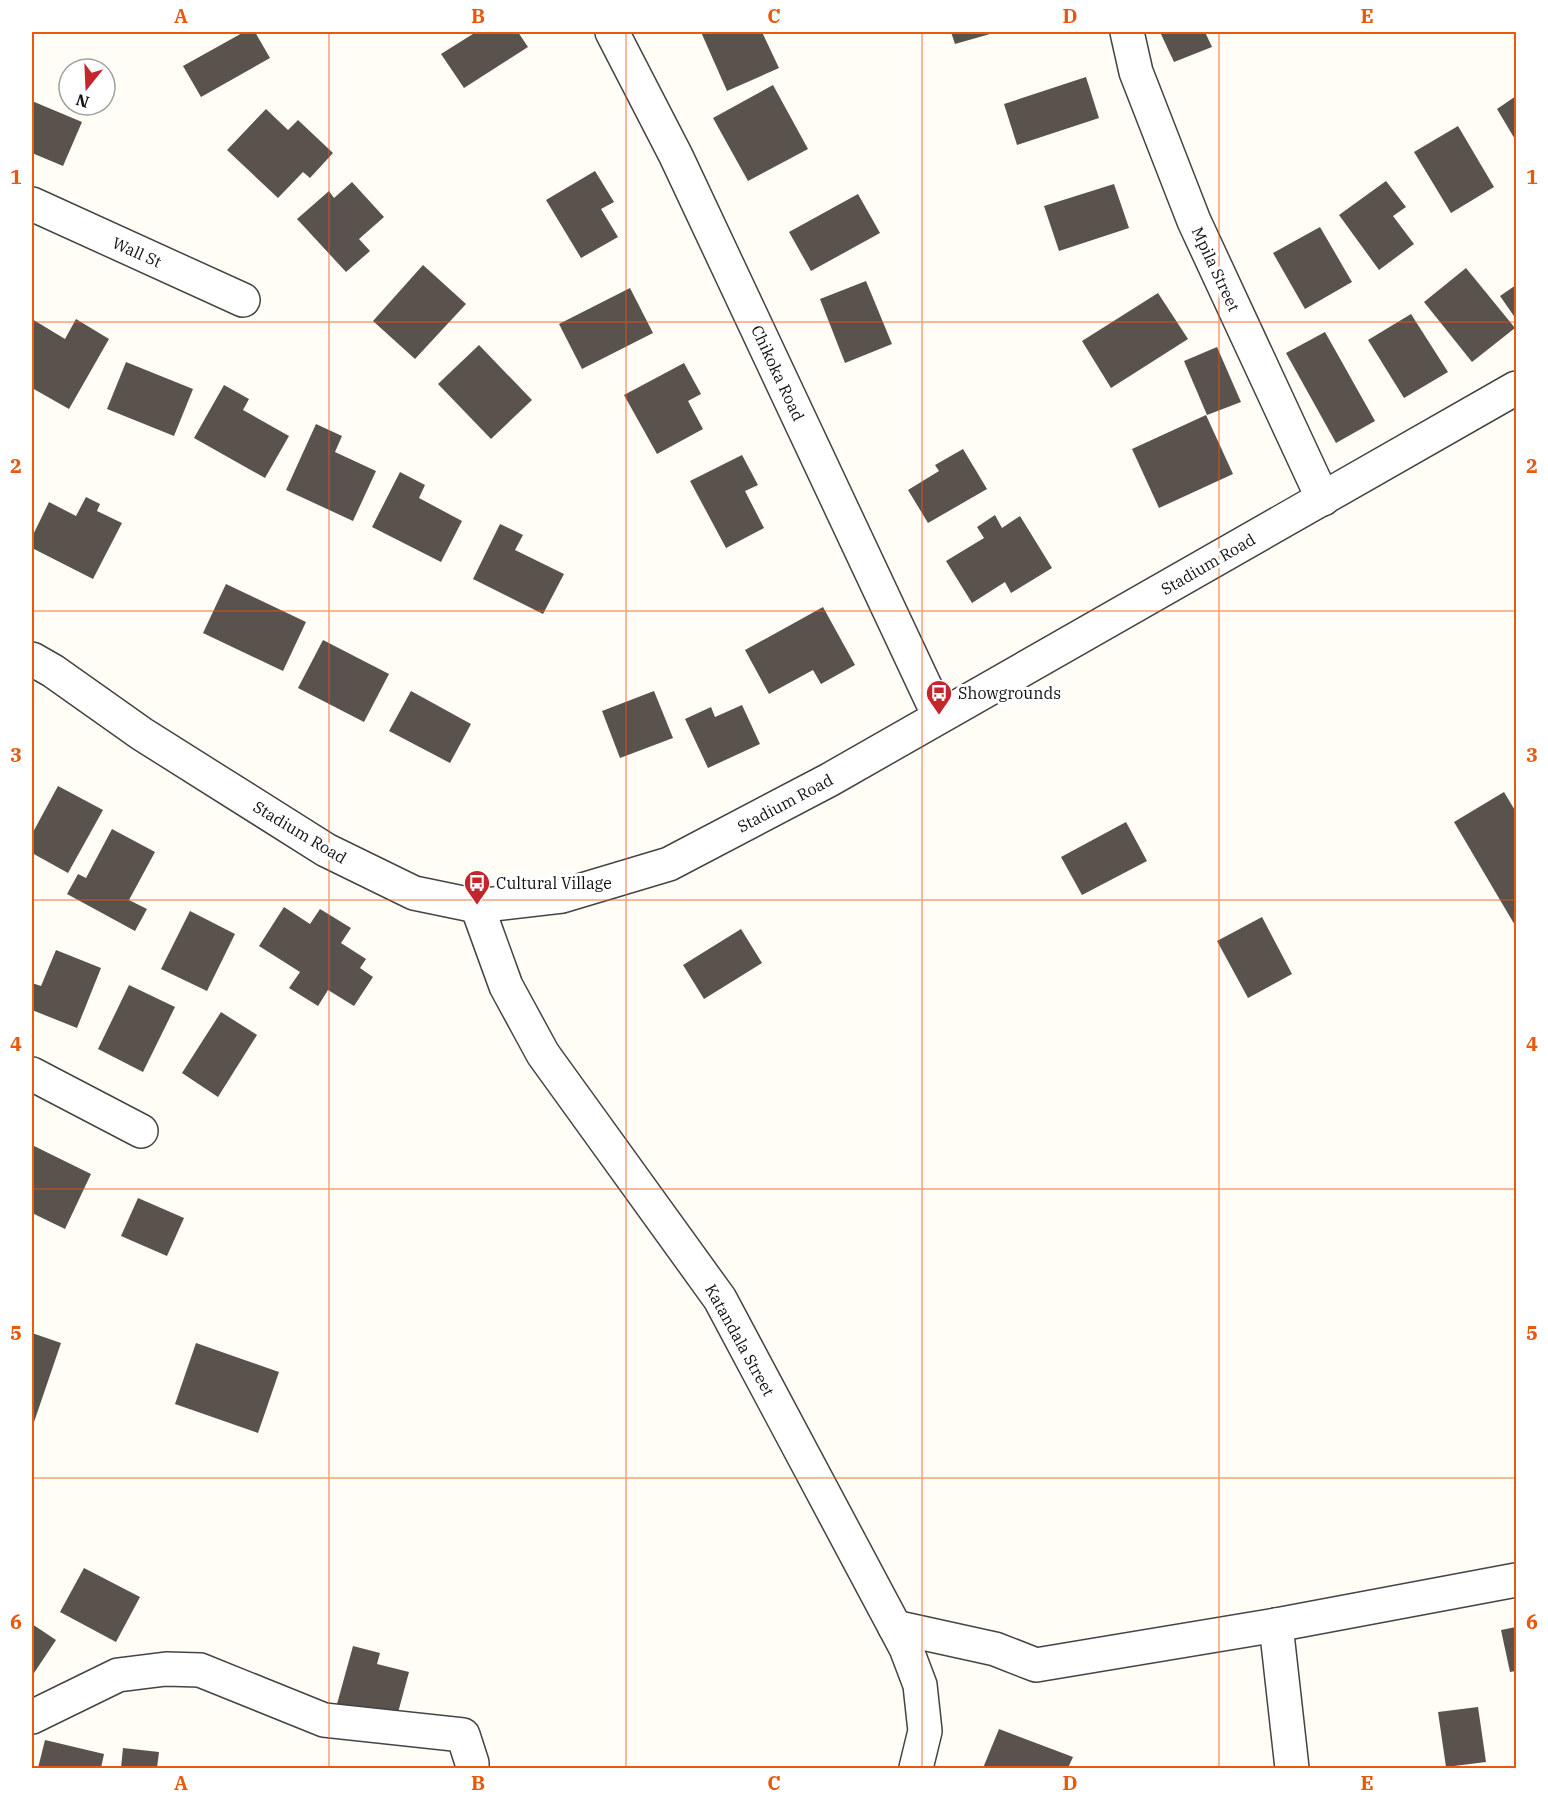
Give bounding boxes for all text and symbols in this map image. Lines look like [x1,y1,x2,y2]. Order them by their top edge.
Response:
text: A [174,2,188,29]
text: B [471,2,485,29]
text: C [767,2,781,29]
text: D [1062,2,1078,29]
text: E [1360,2,1374,29]
north arrow [57,57,117,117]
text: N [73,90,91,113]
text: 1 [10,163,22,190]
text: 1 [1526,163,1538,190]
street label: Mpila Street [1188,224,1244,315]
street label: Wall St [109,232,165,272]
street label: Chikoka Road [747,322,809,424]
text: 2 [10,452,22,479]
text: 2 [1526,452,1538,479]
street label: Stadium Road [1157,529,1259,599]
bus stop icon: Showgrounds [924,678,954,716]
place label: Showgrounds [958,683,1061,703]
text: 3 [10,741,22,768]
text: 3 [1526,741,1538,768]
street label: Stadium Road [734,769,837,837]
street label: Stadium Road [250,796,351,868]
bus stop icon: Cultural Village [462,868,492,906]
place label: Cultural Village [496,873,612,893]
text: 4 [10,1030,22,1057]
text: 4 [1526,1030,1538,1057]
street label: Katandala Street [701,1281,779,1400]
text: 5 [10,1319,22,1346]
text: 5 [1526,1319,1538,1346]
text: 6 [10,1608,22,1635]
text: 6 [1526,1608,1538,1635]
text: A [174,1769,188,1796]
text: B [471,1769,485,1796]
text: C [767,1769,781,1796]
text: D [1062,1769,1078,1796]
text: E [1360,1769,1374,1796]

